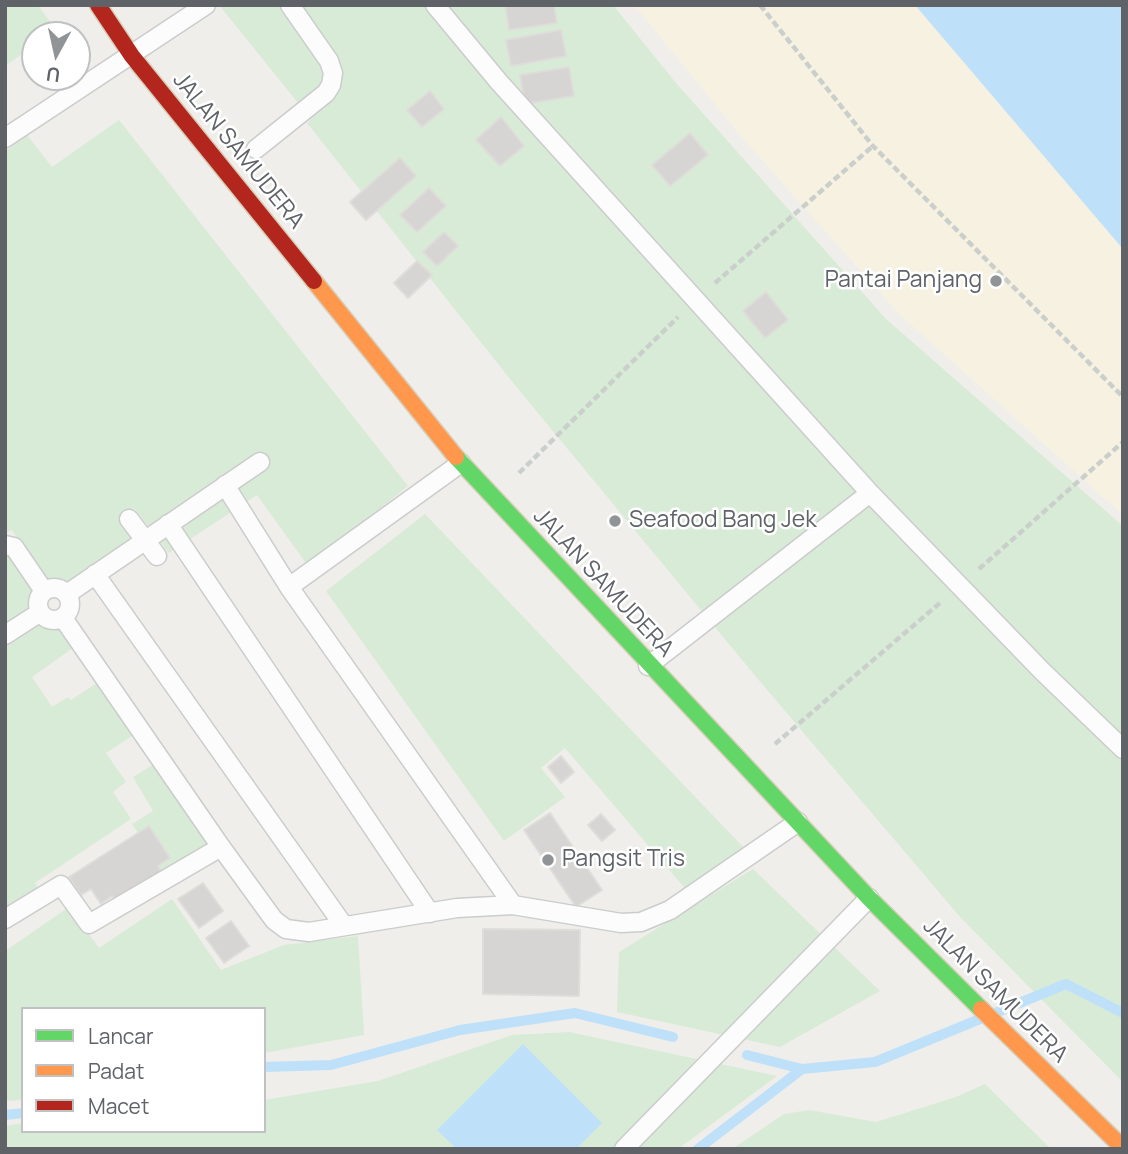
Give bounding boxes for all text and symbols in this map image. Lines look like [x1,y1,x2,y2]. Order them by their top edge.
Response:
north arrow [21,21,91,91]
text: U [45,61,62,89]
street label: JALAN SAMUDERA [166,67,310,235]
place label: Pantai Panjang [825,267,982,295]
marker: Pantai Panjang [988,273,1004,289]
street label: JALAN SAMUDERA [527,503,679,663]
place label: Seafood Bang Jek [629,507,817,535]
marker: Seafood Bang Jek [607,513,623,529]
place label: Pangsit Tris [562,846,685,874]
marker: Pangsit Tris [540,852,556,868]
street label: JALAN SAMUDERA [917,913,1073,1069]
legend [21,1007,266,1133]
text: Lancar [88,1022,154,1050]
text: Padat [88,1057,144,1085]
text: Macet [88,1092,149,1120]

